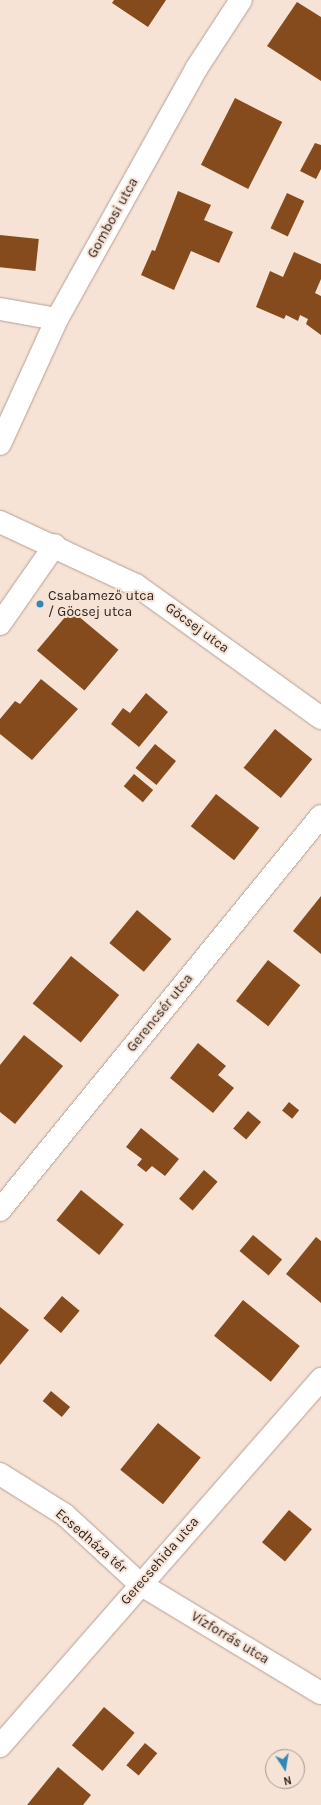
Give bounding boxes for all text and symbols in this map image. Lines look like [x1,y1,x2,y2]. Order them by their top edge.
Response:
street label: Gombosi utca [84,175,142,261]
place label: Csabamező utca / Göcsej utca [48,588,154,620]
marker: Csabamező utca / Göcsej utca [35,599,45,609]
street label: Göcsej utca [162,599,232,657]
street label: Gerencsér utca [123,971,197,1055]
street label: Ecsedháza tér [52,1505,130,1577]
street label: Gerecsehida utca [117,1514,203,1608]
street label: Vízforrás utca [188,1608,272,1668]
north arrow [265,1749,305,1789]
text: N [282,1773,293,1787]

